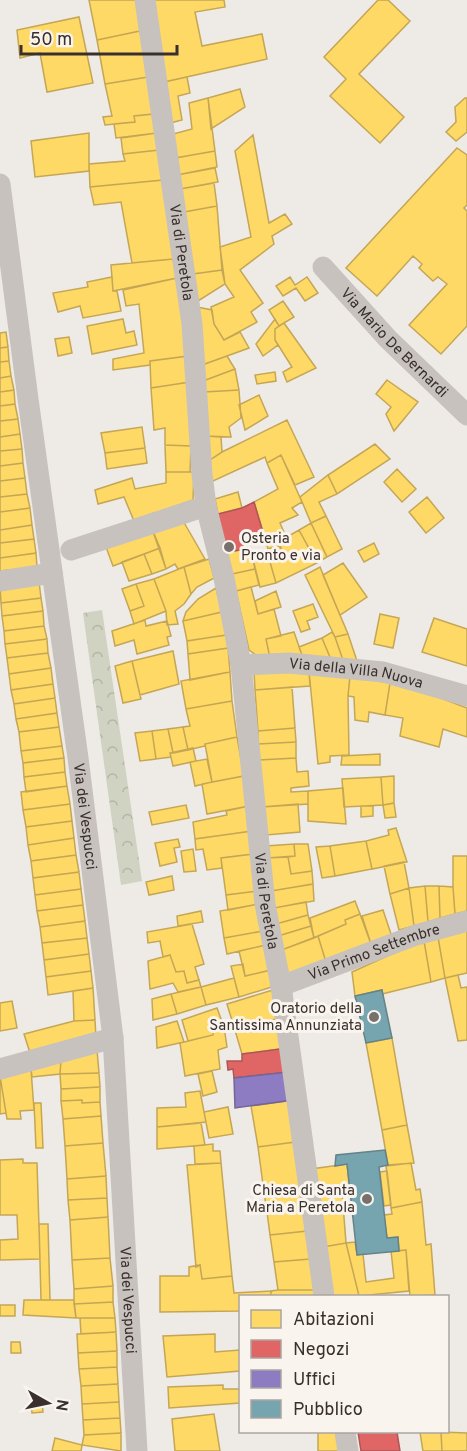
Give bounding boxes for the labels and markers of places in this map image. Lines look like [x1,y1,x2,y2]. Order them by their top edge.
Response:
place label: Osteria Pronto e via [241,530,321,566]
marker: Osteria Pronto e via [222,540,236,554]
place label: Oratorio della Santissima Annunziata [209,1000,362,1036]
marker: Oratorio della Santissima Annunziata [367,1010,381,1024]
place label: Chiesa di Santa Maria a Peretola [246,1182,355,1218]
marker: Chiesa di Santa Maria a Peretola [360,1192,374,1206]

